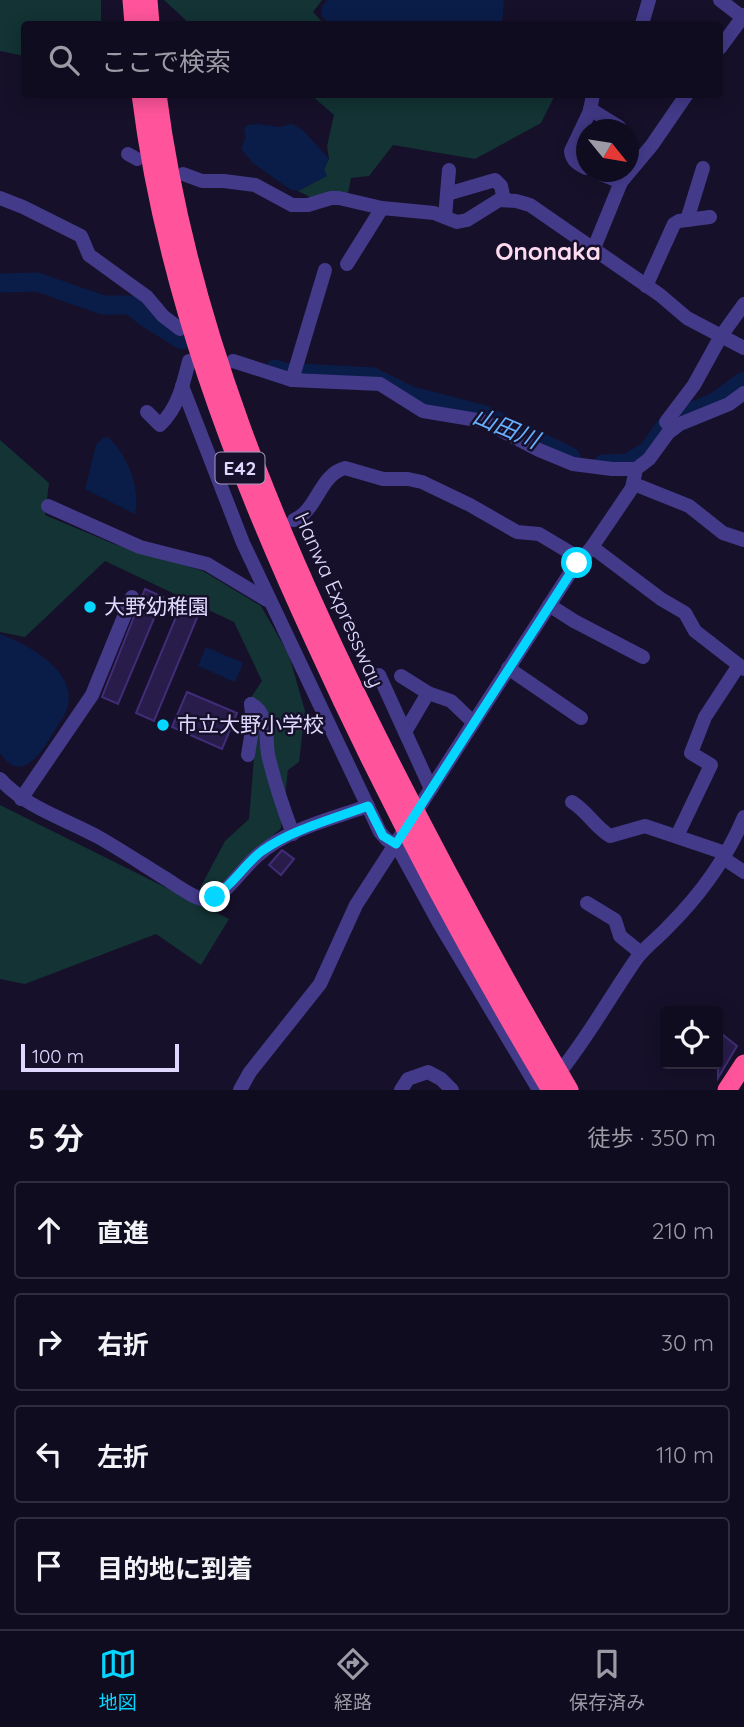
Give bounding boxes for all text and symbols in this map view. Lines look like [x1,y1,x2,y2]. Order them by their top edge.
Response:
search box [21,21,723,98]
icon: search [45,41,83,79]
text: ここで検索 [101,45,231,78]
north arrow [576,119,639,182]
district label: Ononaka [495,236,601,266]
water label: 山田川 [469,401,546,456]
road number: E42 [216,453,264,484]
street label: Hanwa Expressway [290,508,390,691]
route start [561,547,592,578]
place label: 大野幼稚園 [104,593,209,619]
marker: 大野幼稚園 [82,599,98,615]
place label: 市立大野小学校 [177,711,324,737]
marker: 市立大野小学校 [155,717,171,733]
route end [199,881,230,912]
map controls [660,1006,723,1069]
button: locate [660,1006,723,1069]
scale bar [21,1041,178,1073]
text: 100 m [32,1044,84,1068]
text: 5 分 [28,1119,84,1157]
text: 徒歩 · 350 m [587,1123,716,1152]
icon: ahead [30,1211,68,1249]
text: 直進 [97,1216,149,1249]
text: 210 m [652,1216,714,1245]
icon: right [30,1323,68,1361]
text: 右折 [97,1328,149,1361]
text: 30 m [661,1328,714,1357]
icon: left [30,1435,68,1473]
text: 左折 [97,1440,149,1473]
text: 110 m [656,1440,714,1469]
icon: arrive [30,1547,68,1585]
text: 目的地に到着 [97,1552,253,1585]
tab: 地図 [99,1645,137,1714]
tab: 経路 [334,1645,372,1714]
tab: 保存済み [569,1645,645,1714]

